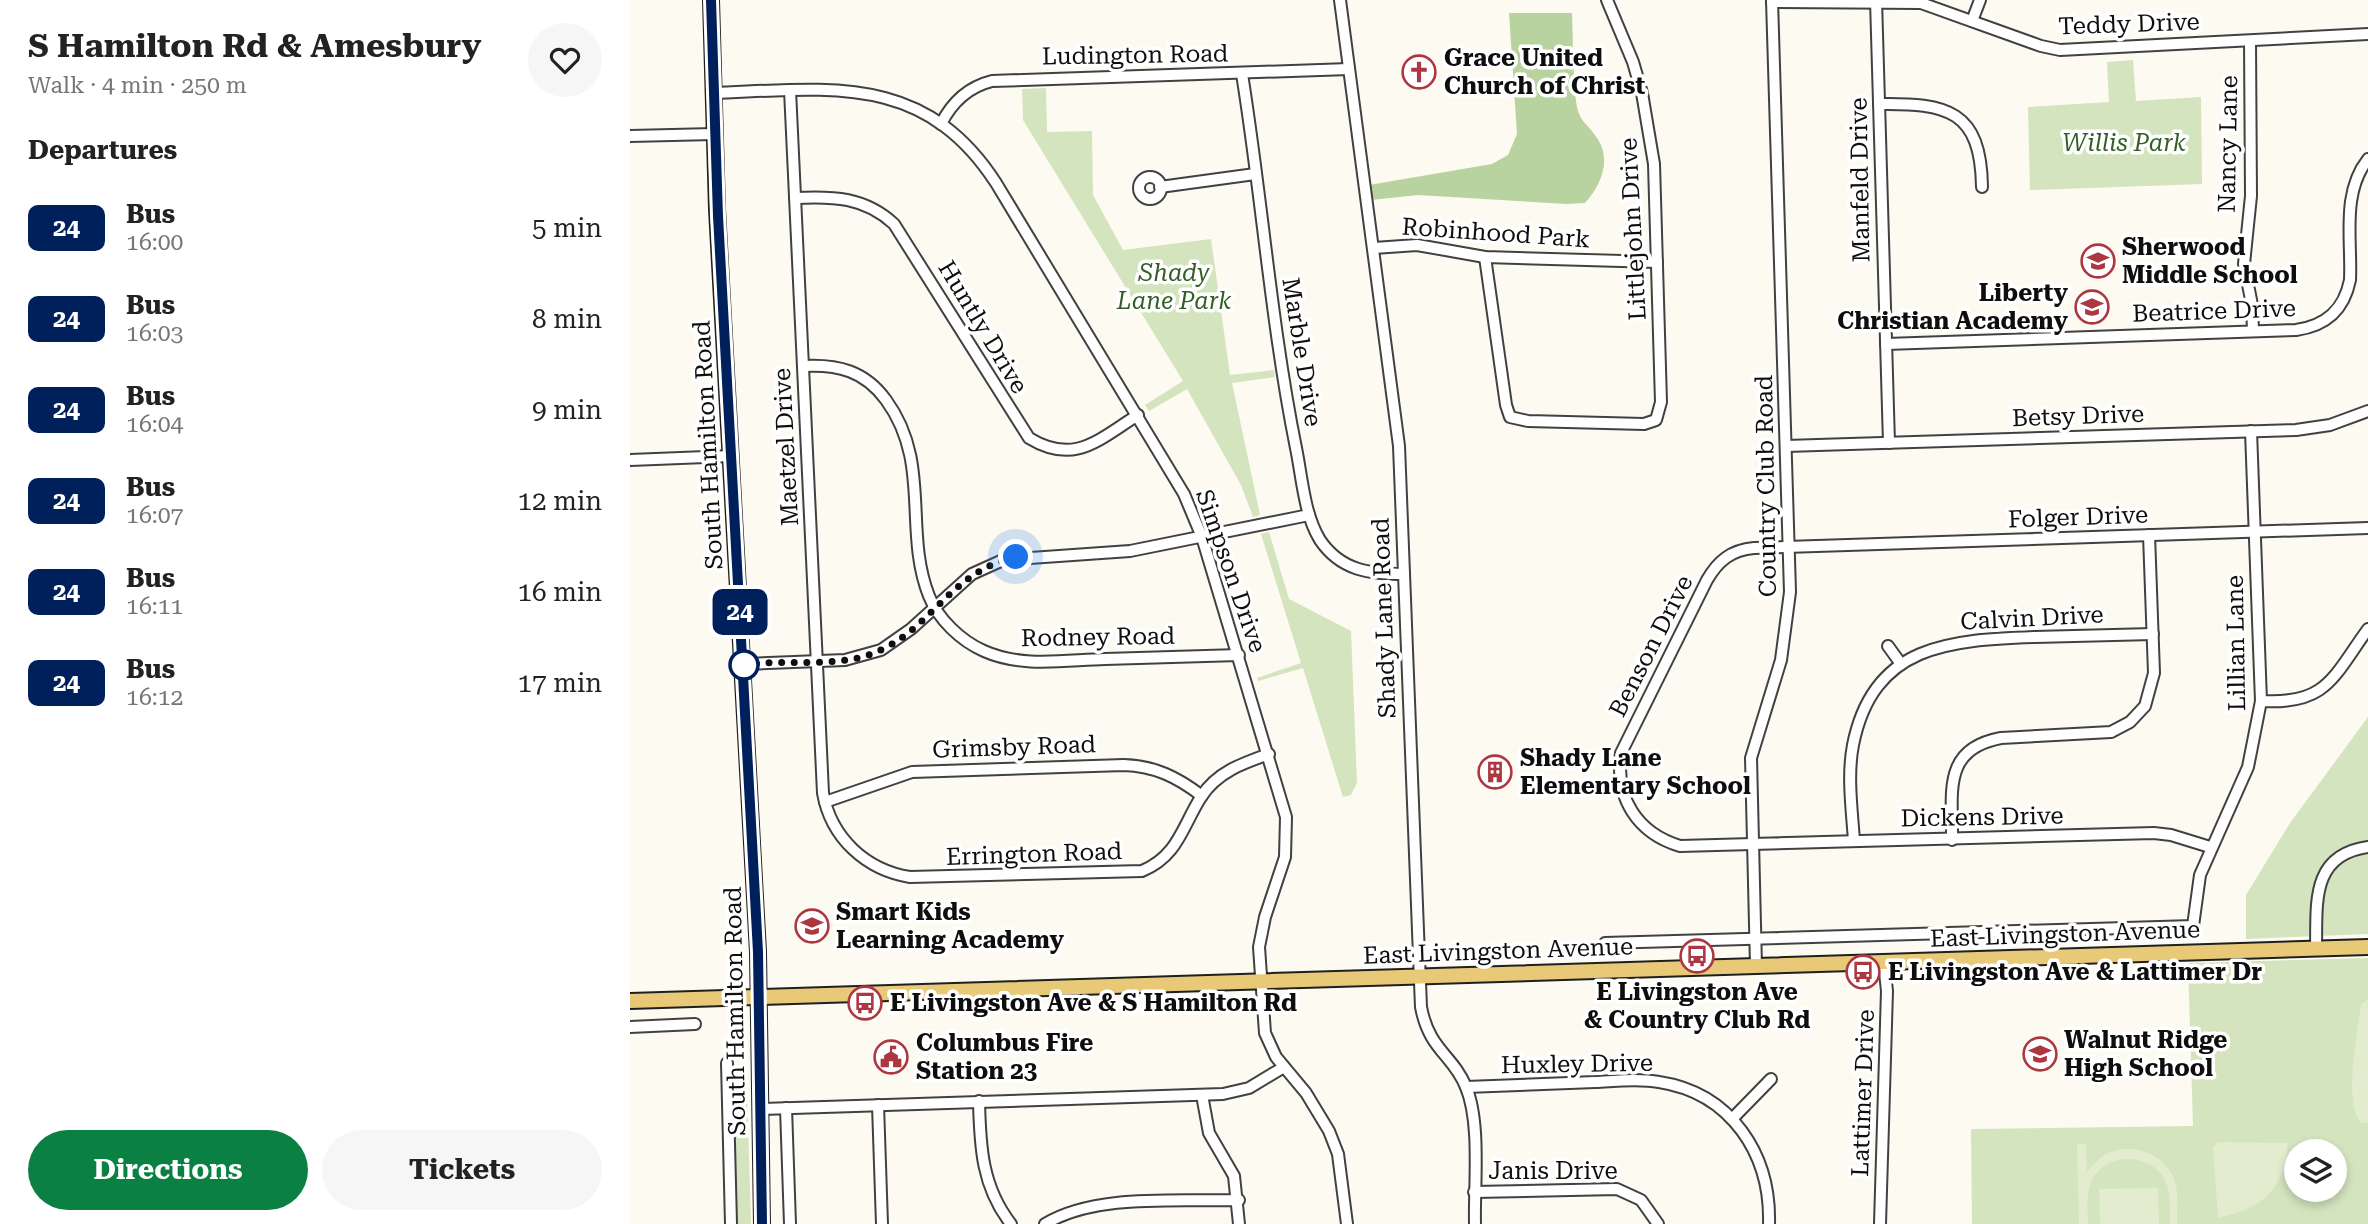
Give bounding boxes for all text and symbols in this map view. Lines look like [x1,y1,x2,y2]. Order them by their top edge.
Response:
street label: Teddy Drive [2058,8,2200,40]
button: heart [528,23,602,97]
text: S Hamilton Rd & Amesbury [28,26,481,65]
street label: Ludington Road [1042,39,1228,71]
place label: Grace United Church of Christ [1444,44,1645,100]
church icon: Grace United Church of Christ [1400,53,1438,91]
text: Walk · 4 min · 250 m [28,72,247,99]
street label: Nancy Lane [2213,75,2243,213]
street label: Manfeld Drive [1845,97,1875,263]
park label: Willis Park [2062,129,2186,157]
text: Departures [28,135,177,165]
street label: Littlejohn Drive [1614,137,1652,321]
text: Bus [126,199,175,229]
street label: Robinhood Park [1401,212,1591,254]
text: 5 min [532,213,602,243]
text: 24 [53,214,80,242]
text: 16:00 [126,229,183,256]
place label: Sherwood Middle School [2122,233,2298,289]
school or university icon: Sherwood Middle School [2079,242,2117,280]
street label: Huntly Drive [932,256,1034,398]
park label: Shady Lane Park [1116,259,1231,315]
street label: Marble Drive [1276,276,1328,428]
place label: Liberty Christian Academy [1837,279,2068,335]
school or university icon: Liberty Christian Academy [2073,288,2111,326]
text: Bus [126,290,175,320]
street label: Beatrice Drive [2132,294,2296,328]
text: 8 min [532,304,602,334]
text: 24 [53,305,80,333]
text: 16:03 [126,320,183,347]
street label: South Hamilton Road [687,320,729,570]
street label: Maetzel Drive [768,367,804,527]
street label: Country Club Road [1750,375,1782,597]
text: Bus [126,381,175,411]
text: 9 min [532,395,602,425]
text: 24 [53,396,80,424]
street label: Betsy Drive [2011,400,2145,432]
text: 16:04 [126,411,183,438]
text: Bus [126,472,175,502]
text: 12 min [518,486,602,516]
street label: Simpson Drive [1190,486,1272,656]
text: 24 [53,487,80,515]
street label: Folger Drive [2007,501,2149,533]
text: 16:07 [126,502,183,529]
street label: Shady Lane Road [1367,517,1401,719]
your location [998,539,1033,574]
text: Bus [126,563,175,593]
street label: Benson Drive [1603,571,1699,721]
street label: Lillian Lane [2221,575,2251,711]
text: 16 min [518,577,602,607]
text: 24 [53,578,80,606]
line badge: 24 [708,589,772,635]
text: 16:11 [126,593,183,620]
text: 24 [727,598,753,626]
street label: Calvin Drive [1960,600,2104,636]
street label: Rodney Road [1021,622,1175,652]
unlabelled marker [729,650,759,680]
text: Bus [126,654,175,684]
text: 17 min [518,668,602,698]
text: 24 [53,669,80,697]
text: 16:12 [126,684,183,711]
street label: Grimsby Road [932,730,1096,764]
place label: Shady Lane Elementary School [1520,744,1751,800]
building icon: Shady Lane Elementary School [1476,753,1514,791]
street label: Dickens Drive [1900,802,2064,832]
street label: Errington Road [945,837,1123,871]
street label: South Hamilton Road [719,886,751,1136]
place label: Smart Kids Learning Academy [836,898,1065,954]
school or university icon: Smart Kids Learning Academy [793,907,831,945]
street label: East Livingston Avenue [1929,915,2201,953]
street label: East Livingston Avenue [1362,932,1634,970]
bus stop icon: E Livingston Ave & Country Club Rd [1678,937,1716,975]
bus stop icon: E Livingston Ave & Lattimer Dr [1844,953,1882,991]
place label: E Livingston Ave & Lattimer Dr [1888,958,2262,986]
place label: E Livingston Ave & Country Club Rd [1584,978,1810,1034]
bus stop icon: E Livingston Ave & S Hamilton Rd [846,984,884,1022]
place label: E Livingston Ave & S Hamilton Rd [890,989,1297,1017]
street label: Lattimer Drive [1846,1009,1880,1177]
place label: Walnut Ridge High School [2064,1026,2227,1082]
place label: Columbus Fire Station 23 [916,1029,1093,1085]
school or university icon: Walnut Ridge High School [2021,1035,2059,1073]
public building icon: Columbus Fire Station 23 [872,1038,910,1076]
street label: Huxley Drive [1501,1049,1653,1079]
button: Directions [28,1130,308,1210]
button: Tickets [322,1130,602,1210]
map controls [2284,1139,2347,1202]
button: layers [2284,1139,2347,1202]
street label: Janis Drive [1488,1157,1618,1185]

